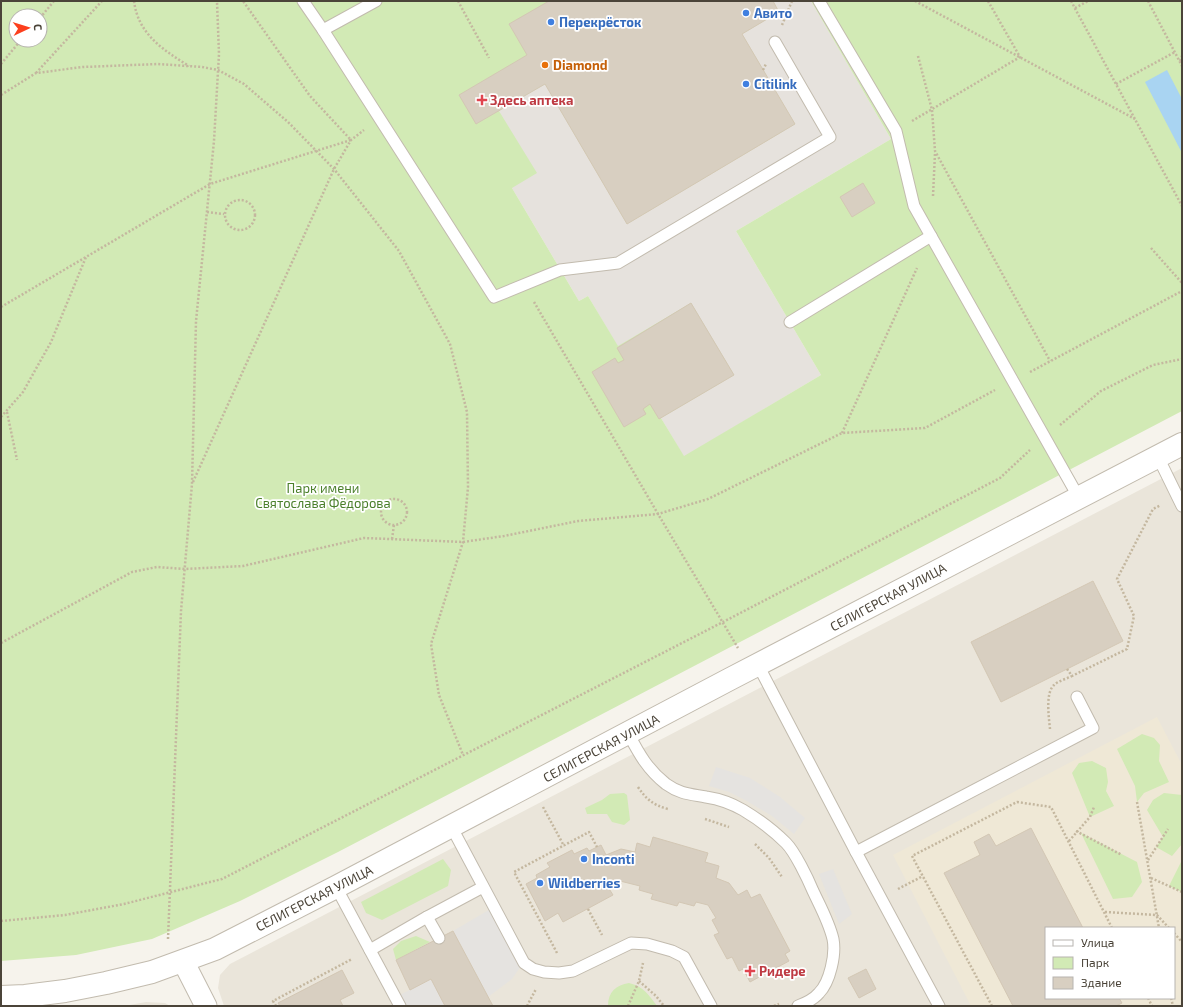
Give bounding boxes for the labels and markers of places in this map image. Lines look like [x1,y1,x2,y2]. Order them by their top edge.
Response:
place label: Авито [754,5,793,21]
marker: Авито [741,8,751,18]
place label: Перекрёсток [559,14,642,30]
marker: Перекрёсток [546,17,556,27]
place label: Diamond [553,57,608,73]
marker: Diamond [540,60,550,70]
place label: Citilink [754,76,798,92]
marker: Citilink [741,79,751,89]
place label: Здесь аптека [490,92,573,108]
marker: Здесь аптека [477,95,487,105]
place label: Inconti [592,851,635,867]
marker: Inconti [579,854,589,864]
place label: Wildberries [548,875,620,891]
marker: Wildberries [535,878,545,888]
place label: Ридере [759,963,806,979]
marker: Ридере [744,965,756,977]

